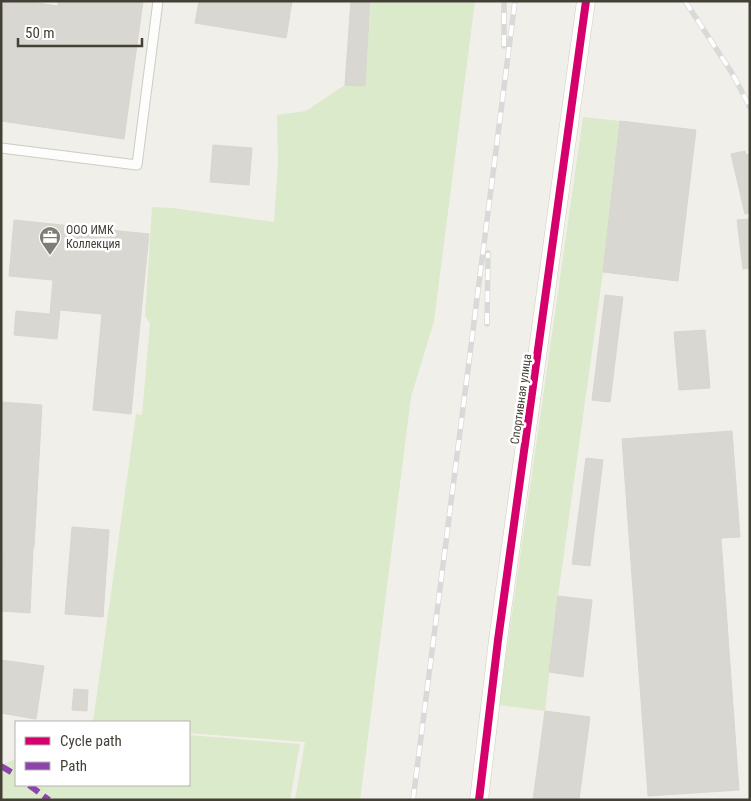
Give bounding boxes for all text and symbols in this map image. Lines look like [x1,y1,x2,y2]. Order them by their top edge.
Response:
scale bar [18,15,141,47]
text: 50 m [25,24,55,42]
place label: ООО ИМК Коллекция [66,223,120,251]
office icon: ООО ИМК Коллекция [38,225,62,256]
street label: Спортивная улица [508,353,534,445]
legend [15,721,190,786]
text: Cycle path [60,732,122,750]
text: Path [60,757,87,775]

